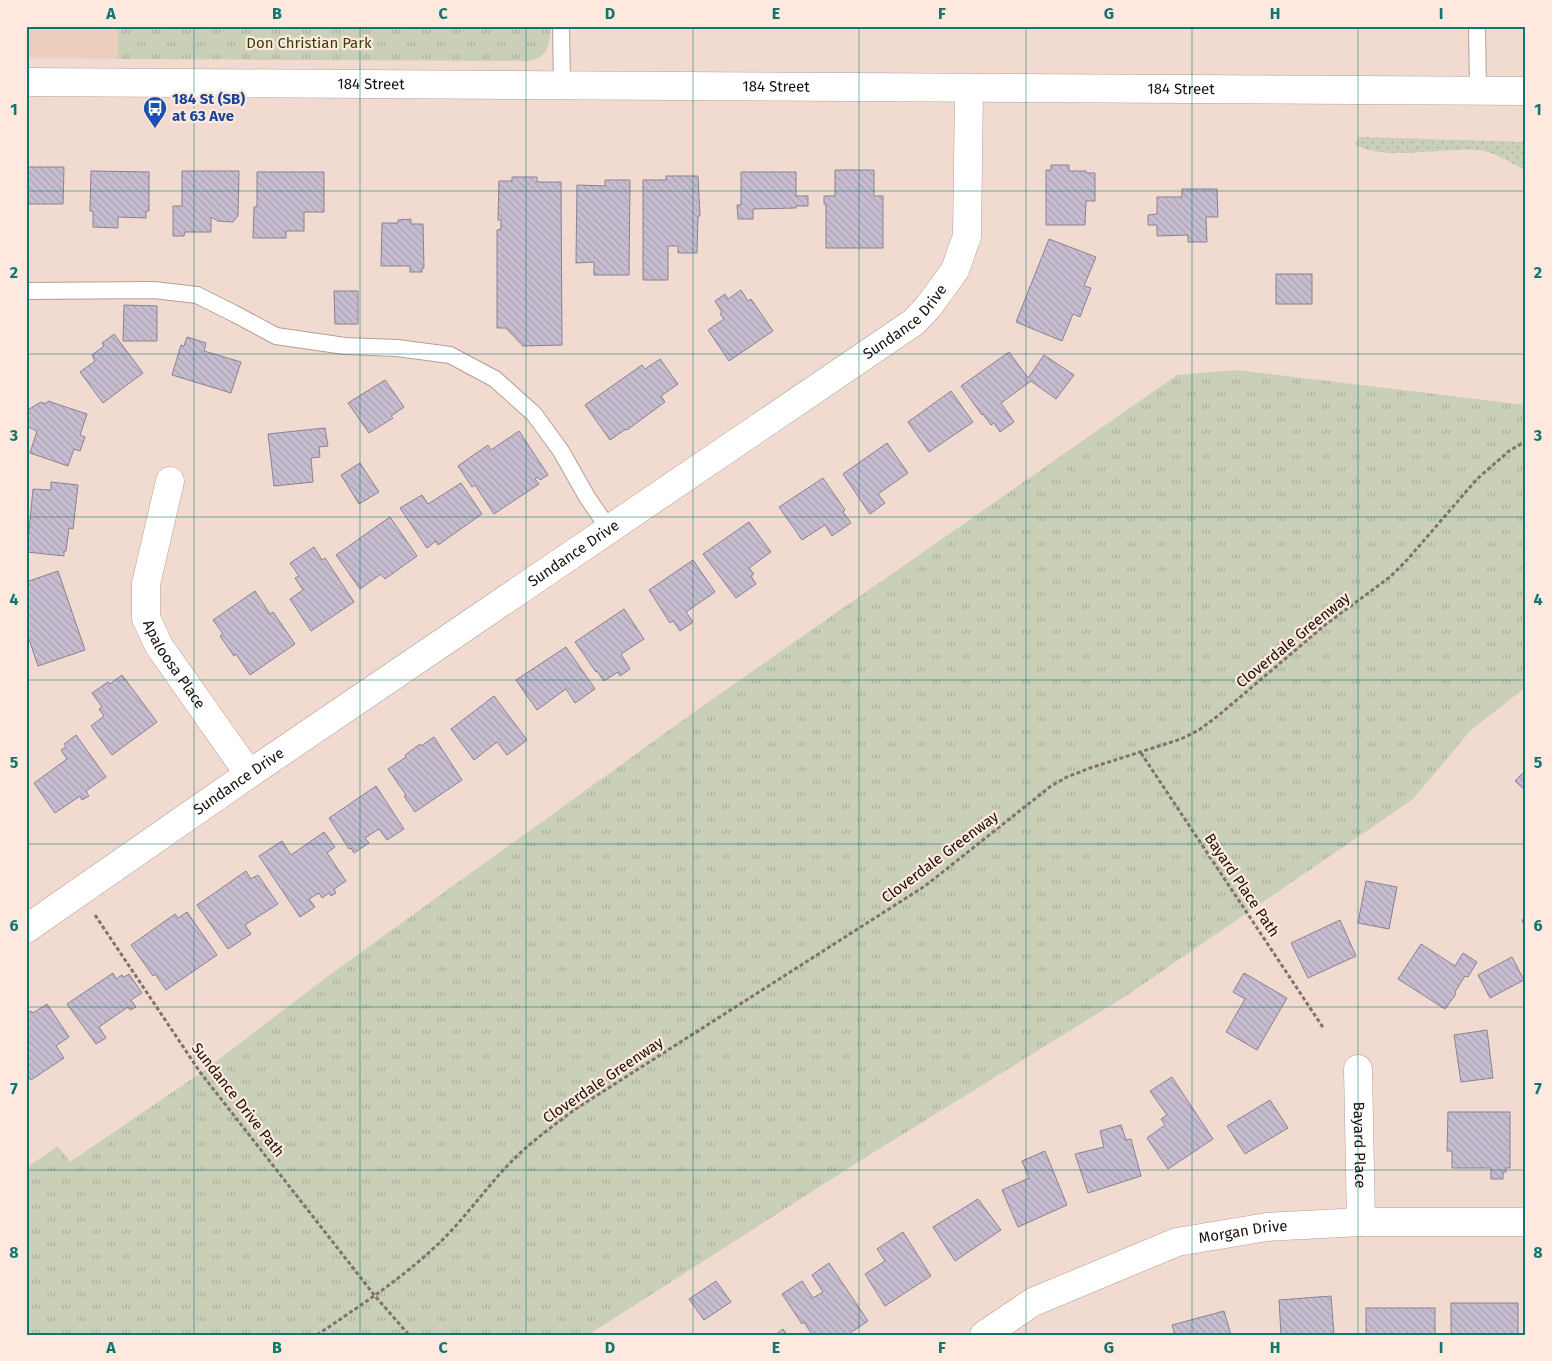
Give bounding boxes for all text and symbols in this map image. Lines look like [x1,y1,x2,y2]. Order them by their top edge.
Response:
text: A [105,4,116,23]
text: B [272,4,282,23]
text: C [438,4,448,23]
text: D [605,4,615,23]
text: E [772,4,780,23]
text: F [938,4,946,23]
text: G [1104,4,1114,23]
text: H [1270,4,1280,23]
text: I [1439,4,1443,23]
park label: Don Christian Park [246,34,372,52]
street label: 184 Street [337,75,405,93]
street label: 184 Street [742,77,810,96]
street label: 184 Street [1147,80,1215,98]
place label: 184 St (SB) at 63 Ave [172,90,245,125]
bus stop icon: 184 St (SB) at 63 Ave [142,95,168,129]
text: 1 [10,100,18,119]
text: 1 [1534,100,1542,119]
text: 2 [10,263,18,282]
text: 2 [1534,263,1542,282]
street label: Sundance Drive [860,281,951,363]
text: 3 [9,426,18,445]
text: 3 [1533,426,1542,445]
street label: Sundance Drive [525,516,622,591]
street label: Cloverdale Greenway [1232,588,1354,691]
text: 4 [9,590,19,609]
text: 4 [1533,590,1543,609]
street label: Apaloosa Place [139,617,209,712]
street label: Sundance Drive [190,744,287,819]
text: 5 [10,753,19,772]
text: 5 [1534,753,1543,772]
street label: Cloverdale Greenway [878,807,1002,907]
street label: Bayard Place Path [1201,830,1283,940]
text: 6 [9,916,19,935]
text: 6 [1533,916,1543,935]
street label: Cloverdale Greenway [539,1033,667,1127]
street label: Sundance Drive Path [188,1039,288,1161]
text: 7 [10,1079,18,1098]
text: 7 [1534,1079,1542,1098]
street label: Bayard Place [1350,1101,1369,1189]
street label: Morgan Drive [1197,1217,1288,1247]
text: 8 [9,1243,19,1262]
text: 8 [1533,1243,1543,1262]
text: A [105,1338,116,1357]
text: B [272,1338,282,1357]
text: C [438,1338,448,1357]
text: D [605,1338,615,1357]
text: E [772,1338,780,1357]
text: F [938,1338,946,1357]
text: G [1104,1338,1114,1357]
text: H [1270,1338,1280,1357]
text: I [1439,1338,1443,1357]

